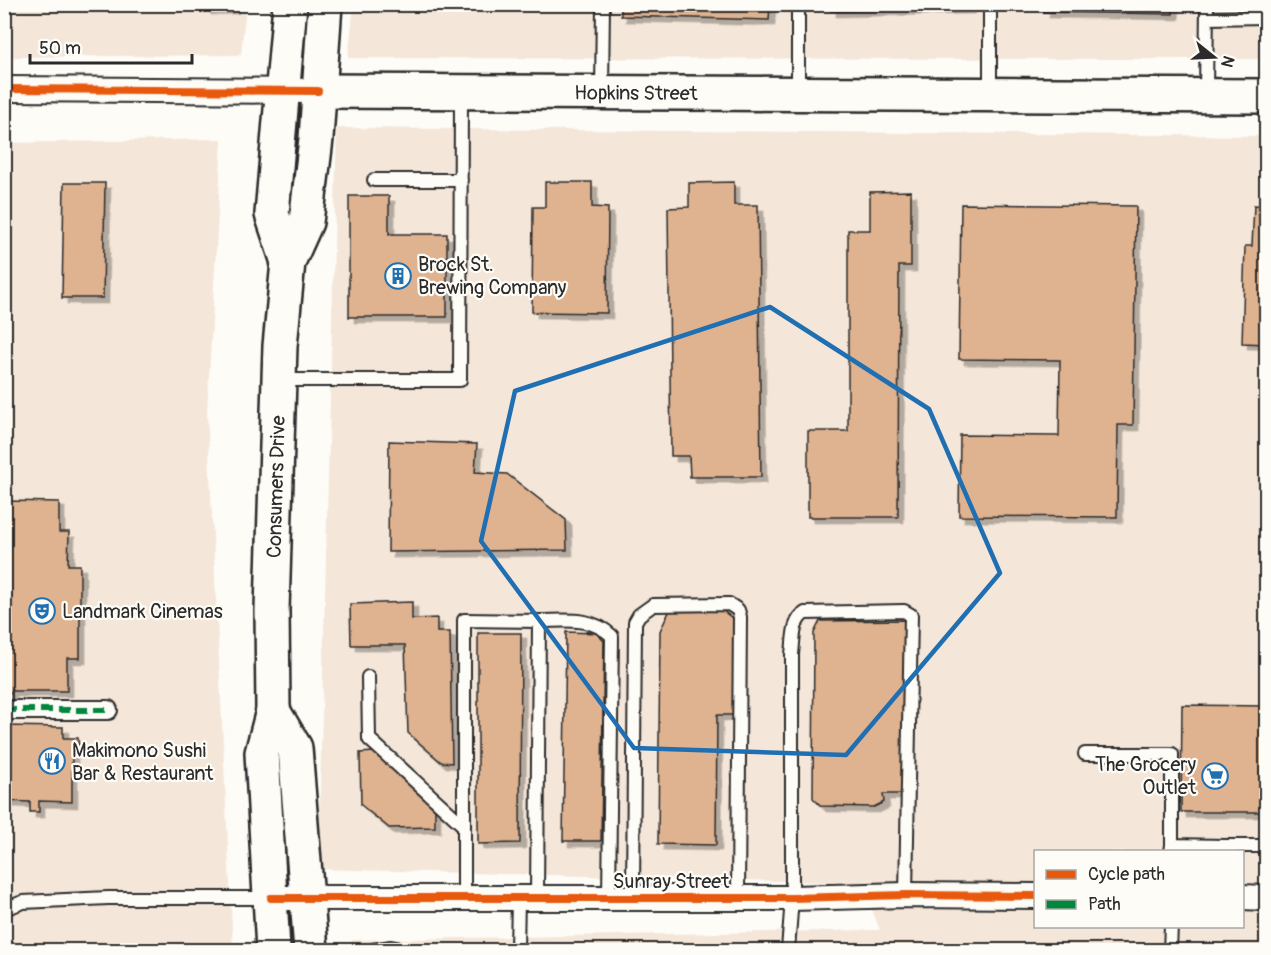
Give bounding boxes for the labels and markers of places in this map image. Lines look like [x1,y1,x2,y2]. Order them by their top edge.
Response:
place label: Brock St. Brewing Company [418,252,567,300]
building icon: Brock St. Brewing Company [383,261,413,291]
theatre icon: Landmark Cinemas [27,596,57,626]
place label: Landmark Cinemas [62,599,223,624]
place label: Makimono Sushi Bar & Restaurant [72,738,214,786]
restaurant icon: Makimono Sushi Bar & Restaurant [37,746,67,776]
place label: The Grocery Outlet [1095,752,1197,800]
supermarket icon: The Grocery Outlet [1200,761,1230,791]

